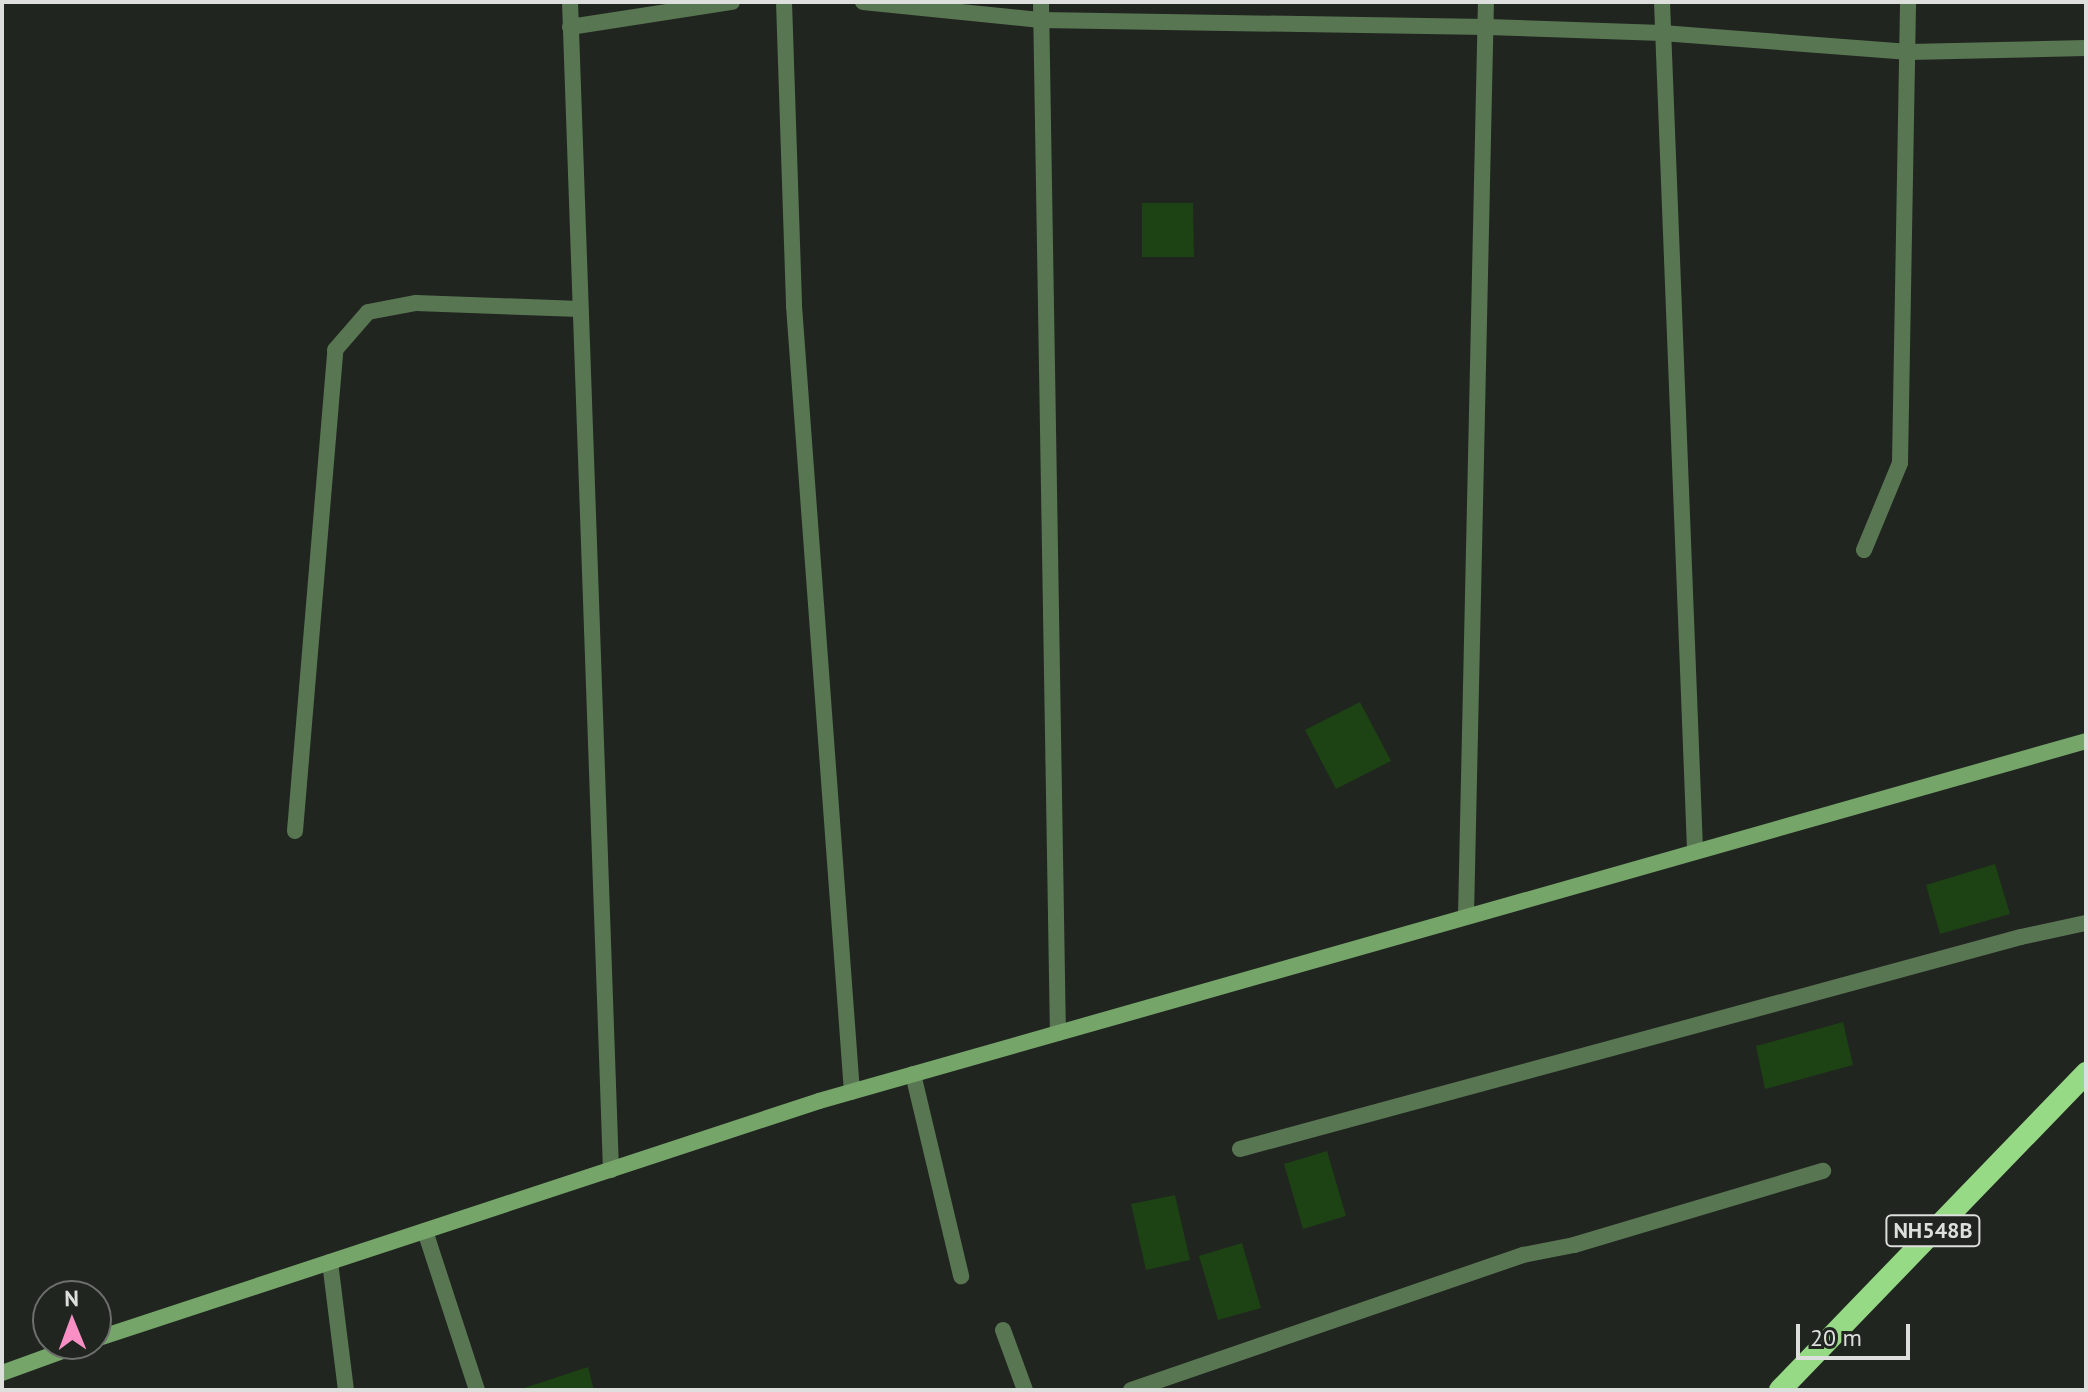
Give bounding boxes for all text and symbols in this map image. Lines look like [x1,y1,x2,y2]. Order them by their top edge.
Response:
road number: NH548B [1885,1213,1981,1249]
north arrow [32,1280,112,1360]
text: N [64,1284,79,1312]
scale bar [1800,1308,1914,1358]
text: 20 m [1810,1322,1862,1353]

